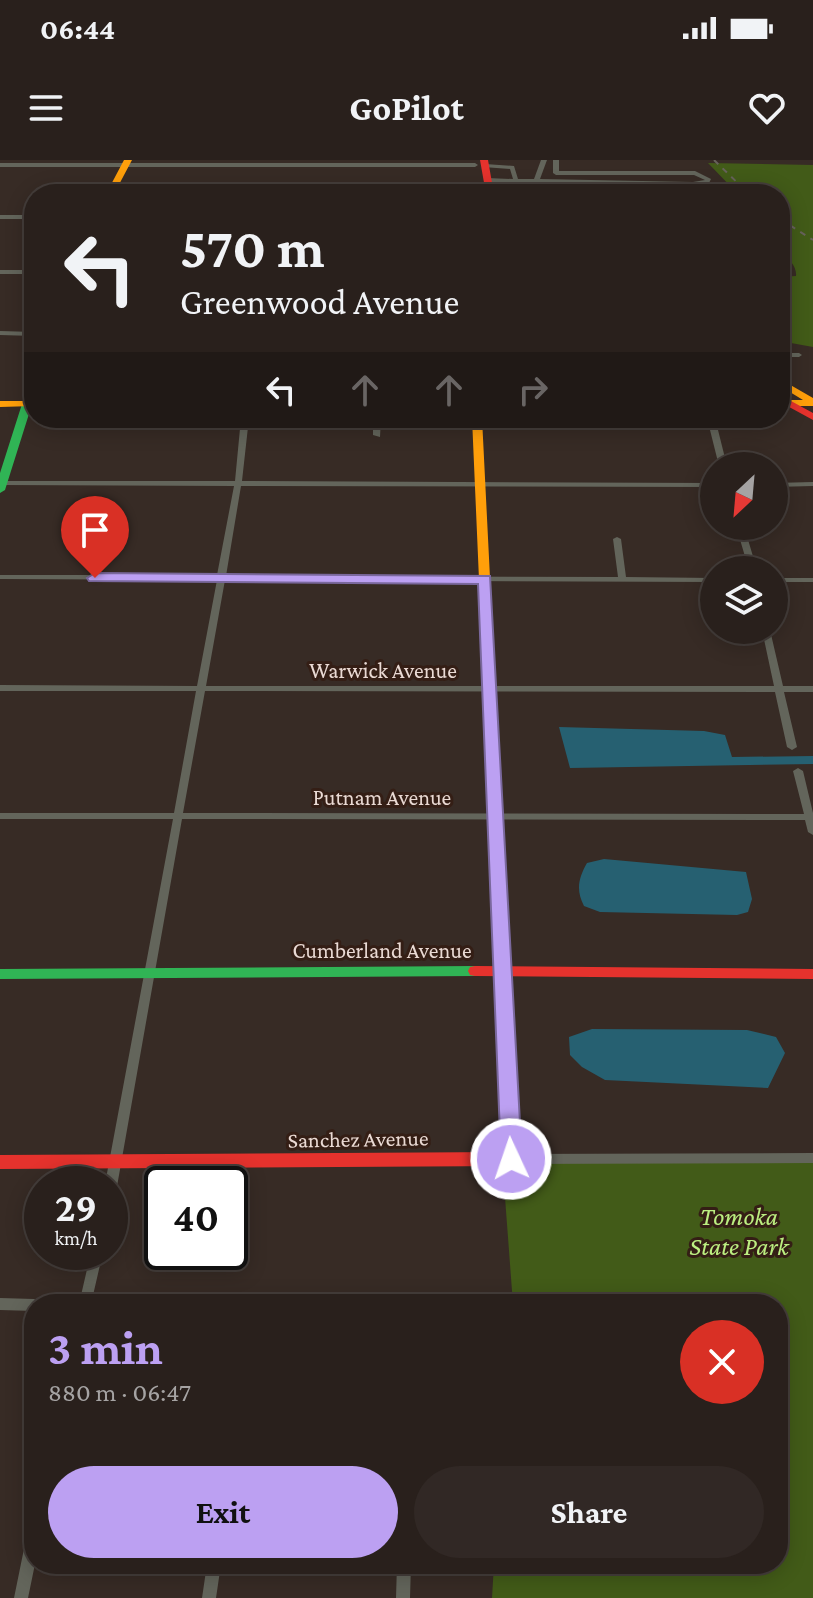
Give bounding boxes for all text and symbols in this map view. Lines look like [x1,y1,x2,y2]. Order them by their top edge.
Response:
text: 06:44 [40,12,115,45]
icon: menu [24,86,68,130]
icon: heart [745,86,789,130]
text: GoPilot [349,88,464,128]
icon: left [48,216,152,320]
text: 570 m [180,217,325,279]
text: Greenwood Avenue [180,282,459,322]
icon: left [259,368,303,412]
icon: ahead [343,368,387,412]
icon: ahead [427,368,471,412]
icon: right [511,368,555,412]
north arrow [700,452,788,540]
map controls [700,452,788,644]
pin [61,496,129,578]
icon: arrive [73,508,117,552]
button: layers [700,556,788,644]
street label: Warwick Avenue [309,658,457,683]
street label: Putnam Avenue [313,785,451,810]
street label: Cumberland Avenue [292,938,472,963]
position arrow [469,1117,553,1201]
street label: Sanchez Avenue [287,1125,429,1153]
speed limit sign: 40 [144,1166,248,1270]
text: 29 [55,1185,97,1230]
park label: Tomoka State Park [689,1202,790,1261]
text: km/h [54,1227,98,1249]
button: close [680,1320,764,1404]
text: 3 min [48,1321,163,1374]
text: 880 m · 06:47 [48,1378,191,1407]
button: Exit [48,1466,398,1558]
button: Share [414,1466,764,1558]

